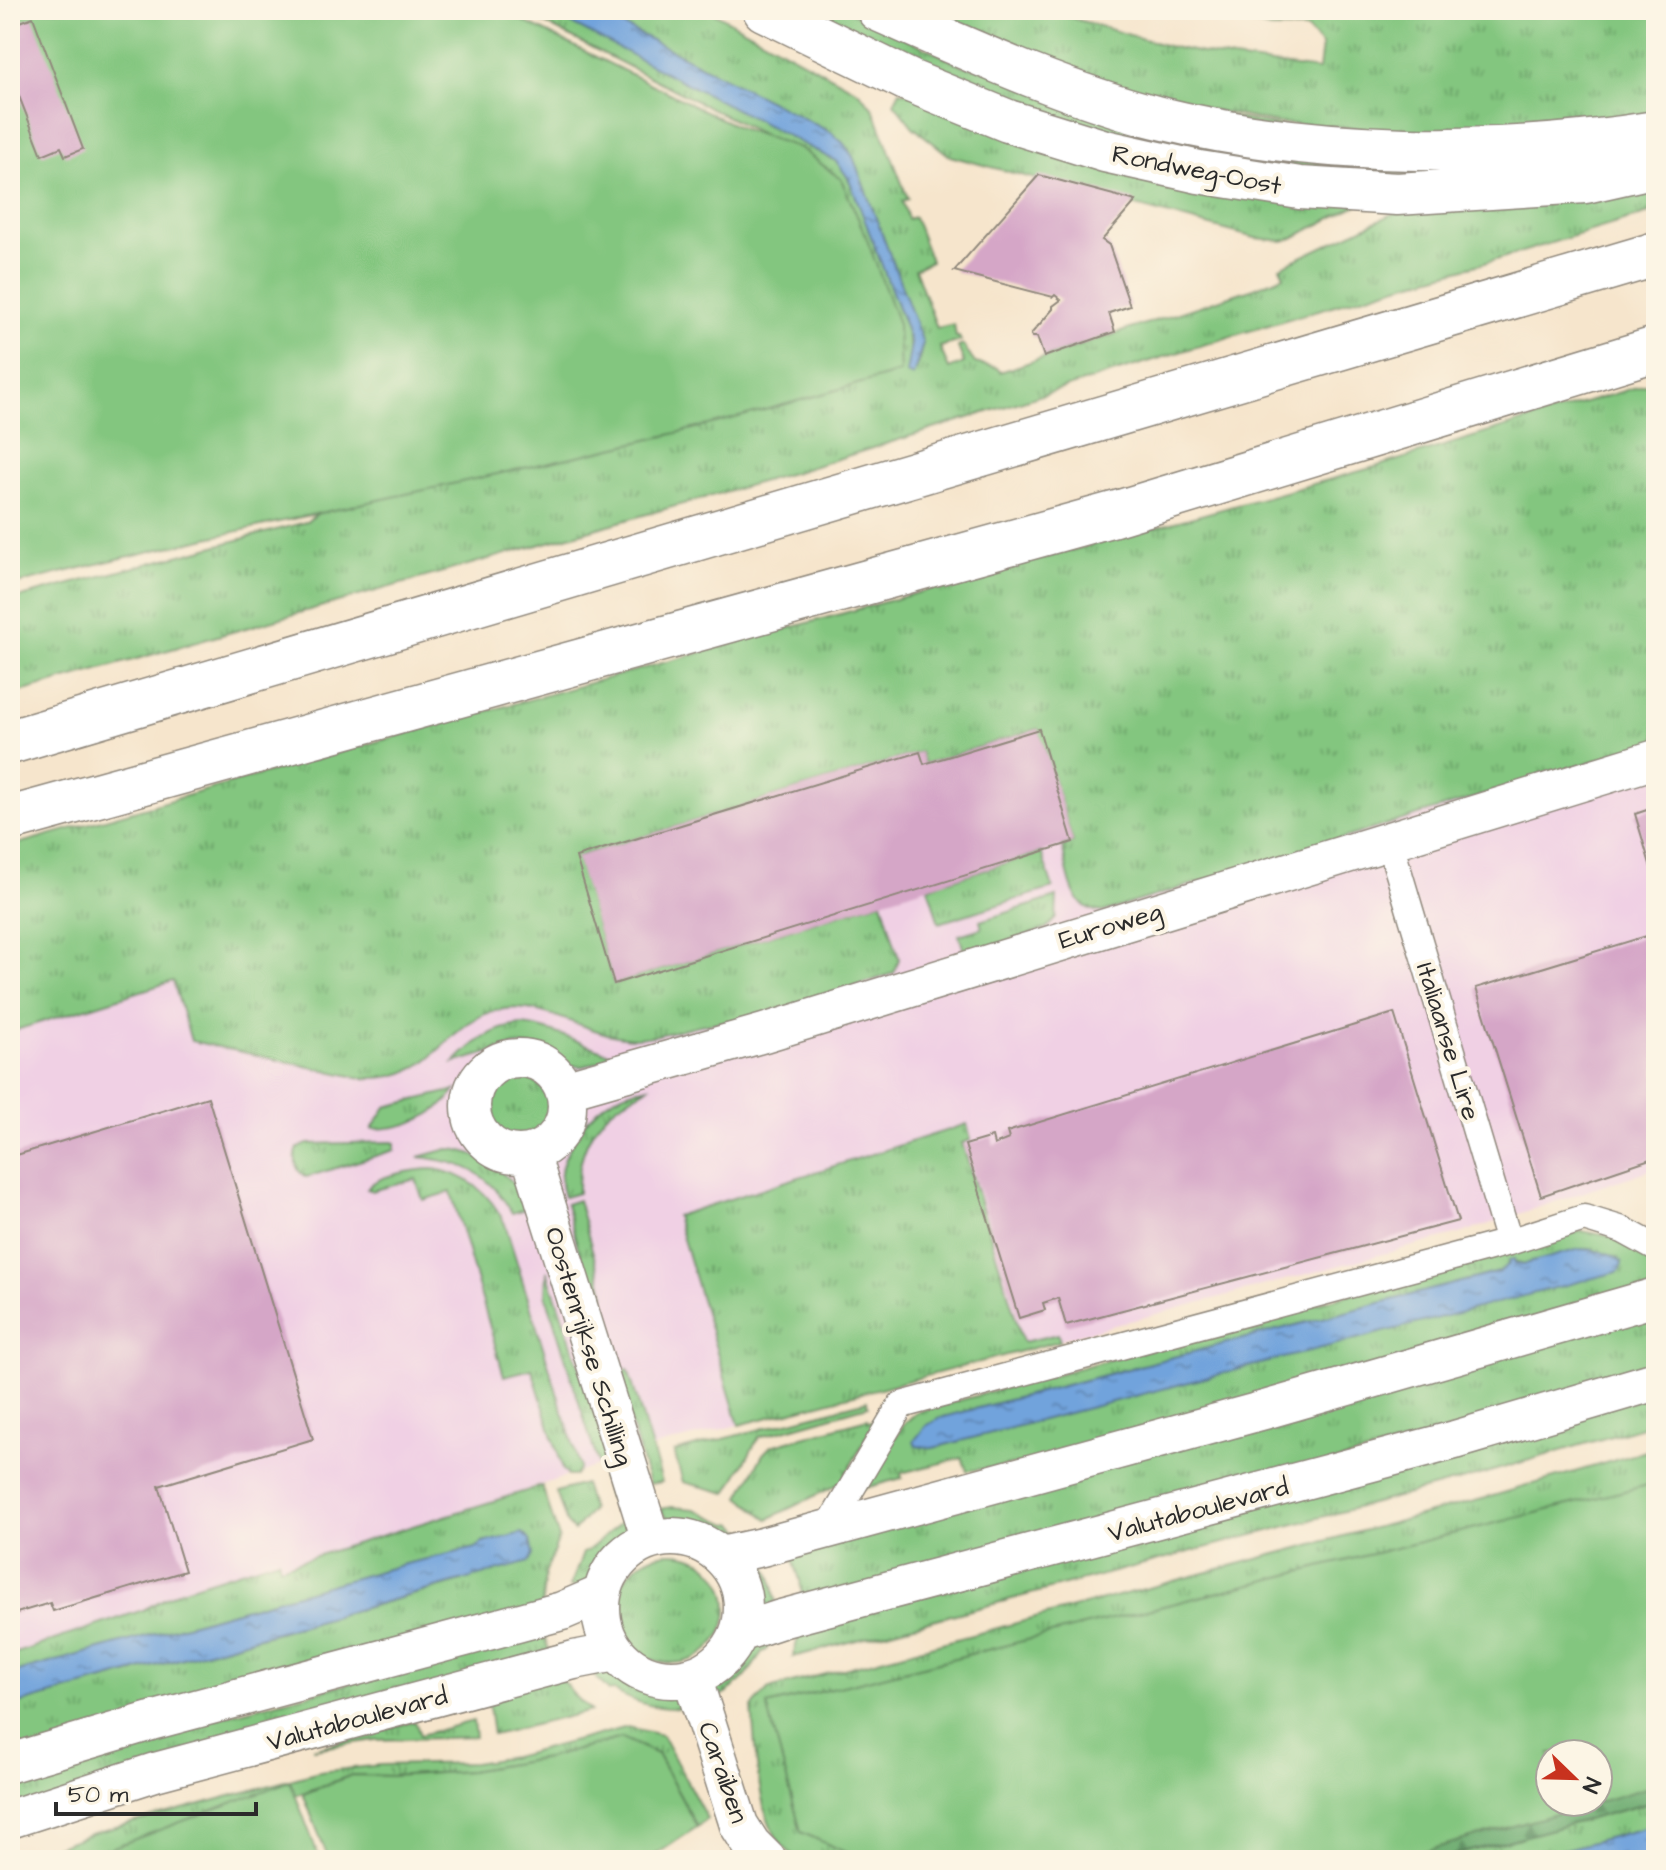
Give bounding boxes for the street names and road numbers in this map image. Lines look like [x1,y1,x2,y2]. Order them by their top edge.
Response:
street label: Rondweg-Oost [1109,136,1285,206]
street label: Euroweg [1054,893,1167,961]
street label: Italiaanse Lire [1407,958,1489,1125]
street label: Oostenrijkse Schilling [534,1223,642,1471]
street label: Valutaboulevard [1104,1469,1293,1551]
street label: Valutaboulevard [263,1678,452,1760]
street label: Caraïben [689,1717,757,1828]

